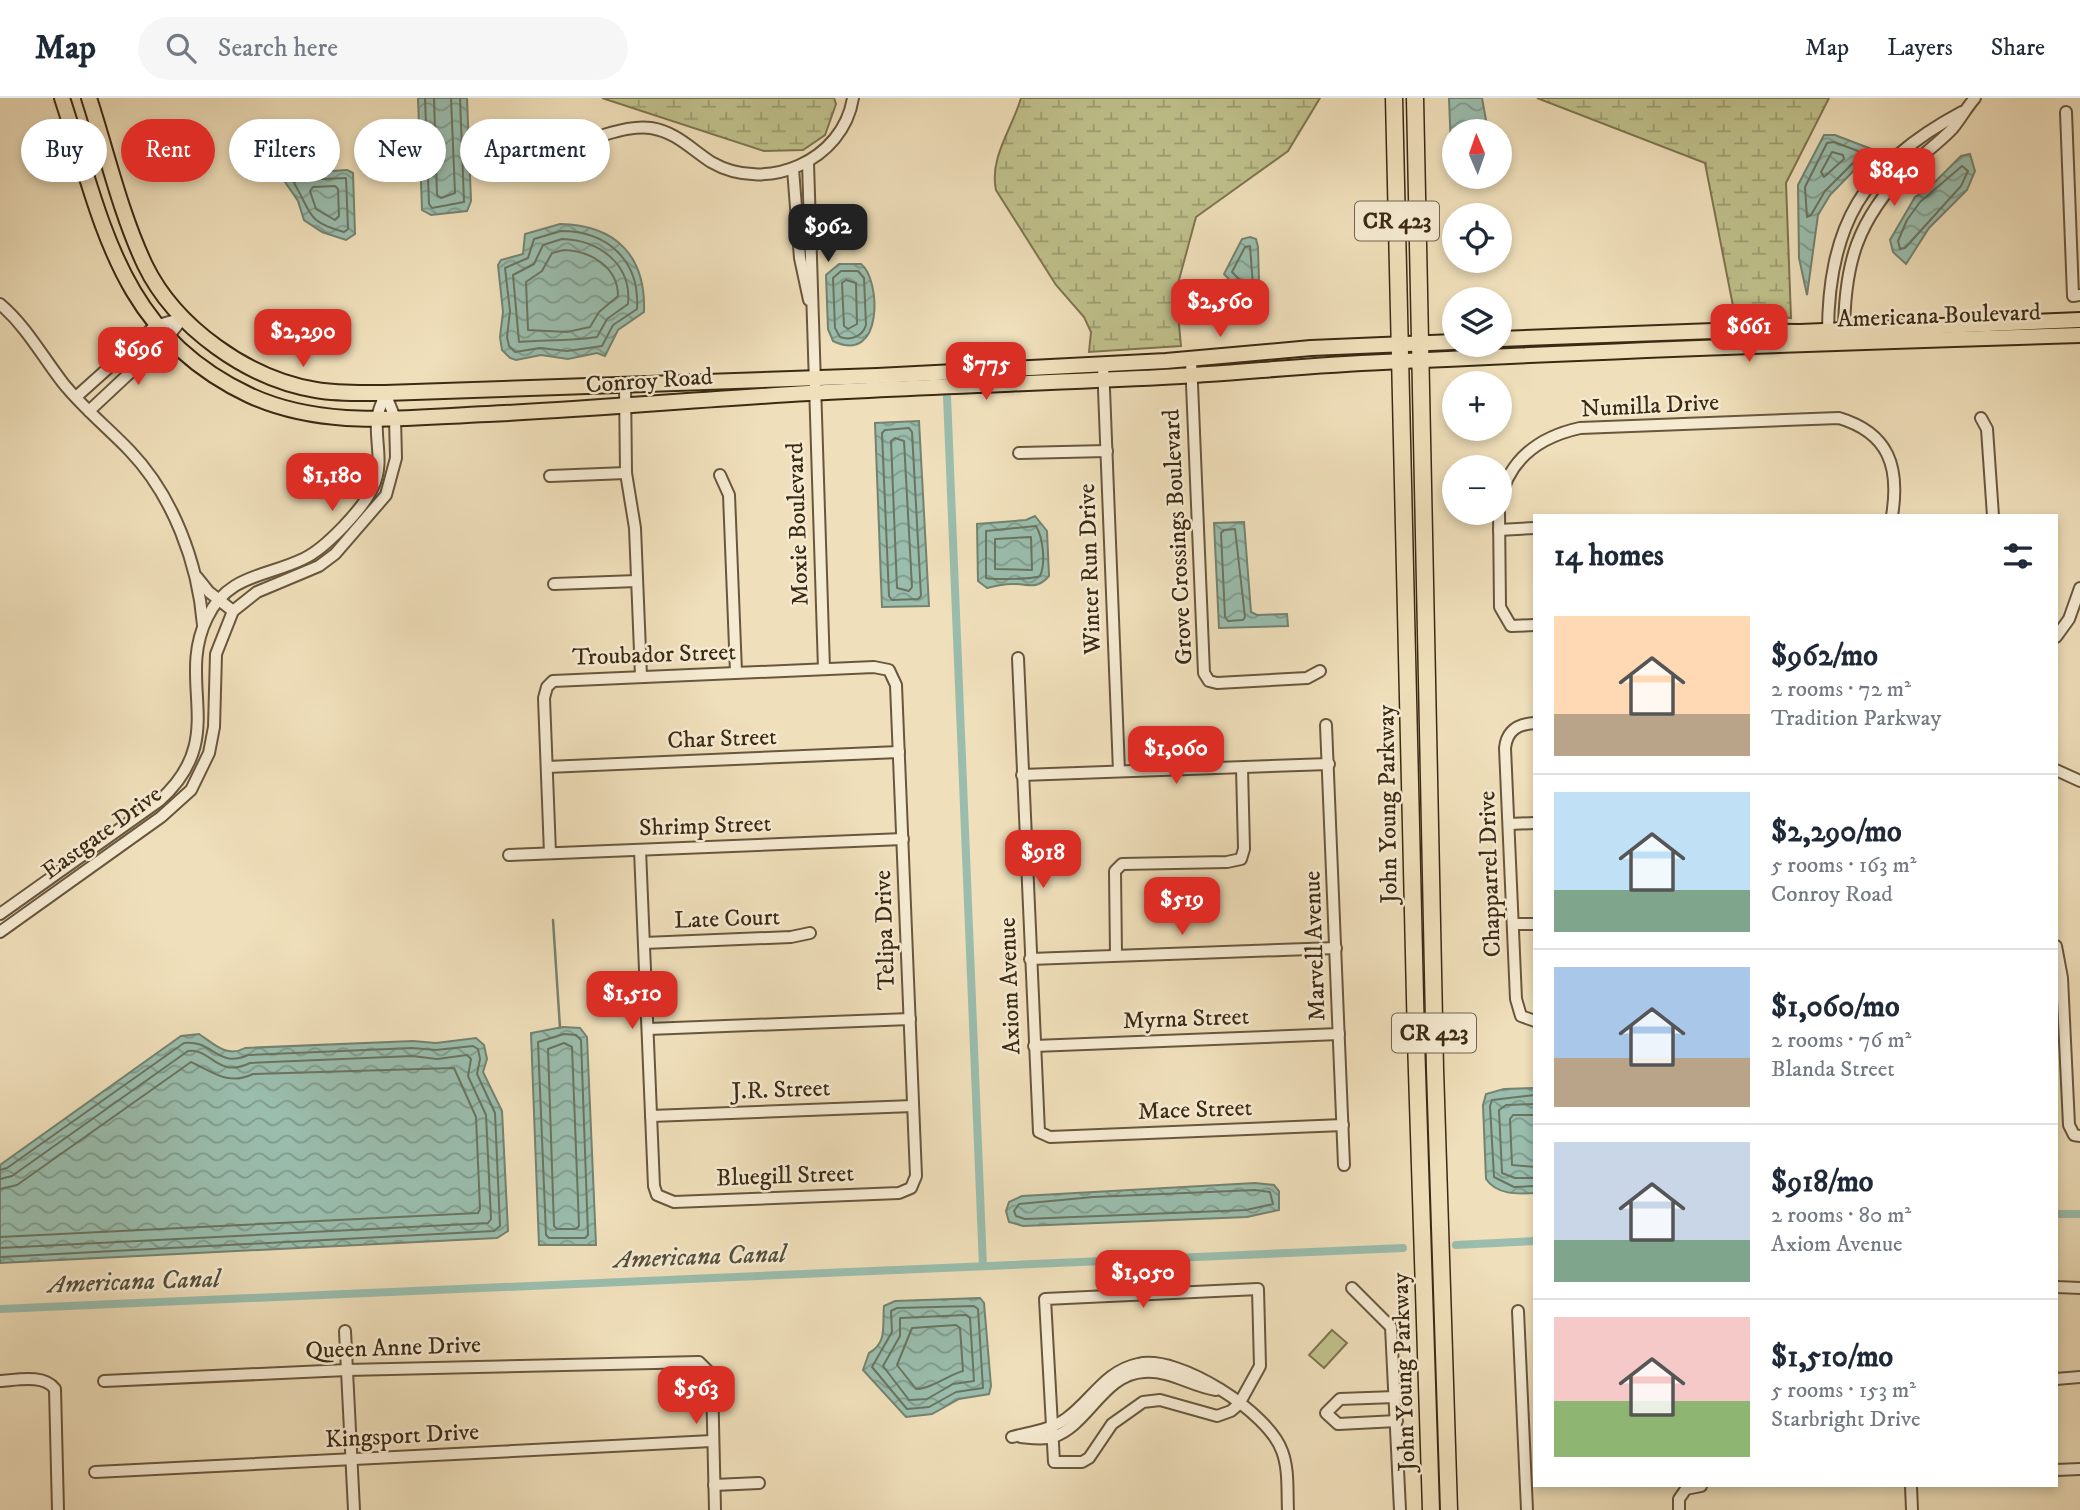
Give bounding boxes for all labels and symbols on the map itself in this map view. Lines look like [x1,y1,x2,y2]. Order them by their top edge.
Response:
north arrow [1442,119,1512,189]
pin: $840 [1853,148,1935,208]
road number: CR 423 [1355,202,1439,240]
pin: $962 [787,204,869,264]
pin: $2,560 [1163,280,1277,339]
street label: Americana Boulevard [1837,297,2041,335]
pin: $661 [1708,304,1790,364]
pin: $2,290 [246,310,360,369]
pin: $696 [97,328,179,387]
pin: $775 [945,342,1027,402]
street label: Conroy Road [585,362,713,400]
street label: Numilla Drive [1580,387,1720,425]
street label: Grove Crossings Boulevard [1156,408,1200,666]
street label: Moxie Boulevard [780,442,816,606]
pin: $1,180 [275,454,389,513]
street label: Winter Run Drive [1072,483,1108,656]
street label: Troubador Street [572,637,737,673]
street label: John Young Parkway [1371,704,1405,906]
street label: Char Street [667,722,778,756]
pin: $1,060 [1119,726,1233,786]
street label: Eastgate Drive [36,779,168,887]
street label: Chapparrel Drive [1472,790,1508,958]
street label: Shrimp Street [638,809,772,843]
pin: $918 [1002,830,1084,890]
street label: Telipa Drive [868,869,902,990]
street label: Marvell Avenue [1297,870,1333,1022]
pin: $519 [1141,878,1223,937]
street label: Late Court [673,902,781,936]
street label: Axiom Avenue [993,917,1027,1055]
pin: $1,510 [575,972,689,1031]
street label: Myrna Street [1122,1002,1250,1036]
road number: CR 423 [1392,1014,1476,1052]
street label: J.R. Street [729,1073,831,1107]
street label: Mace Street [1137,1093,1253,1127]
street label: Bluegill Street [716,1159,855,1193]
water label: Americana Canal [611,1237,790,1277]
pin: $1,050 [1086,1250,1200,1310]
water label: Americana Canal [45,1262,224,1302]
street label: John Young Parkway [1386,1272,1423,1474]
street label: Queen Anne Drive [305,1330,481,1366]
pin: $563 [655,1366,737,1426]
street label: Kingsport Drive [324,1417,480,1455]

